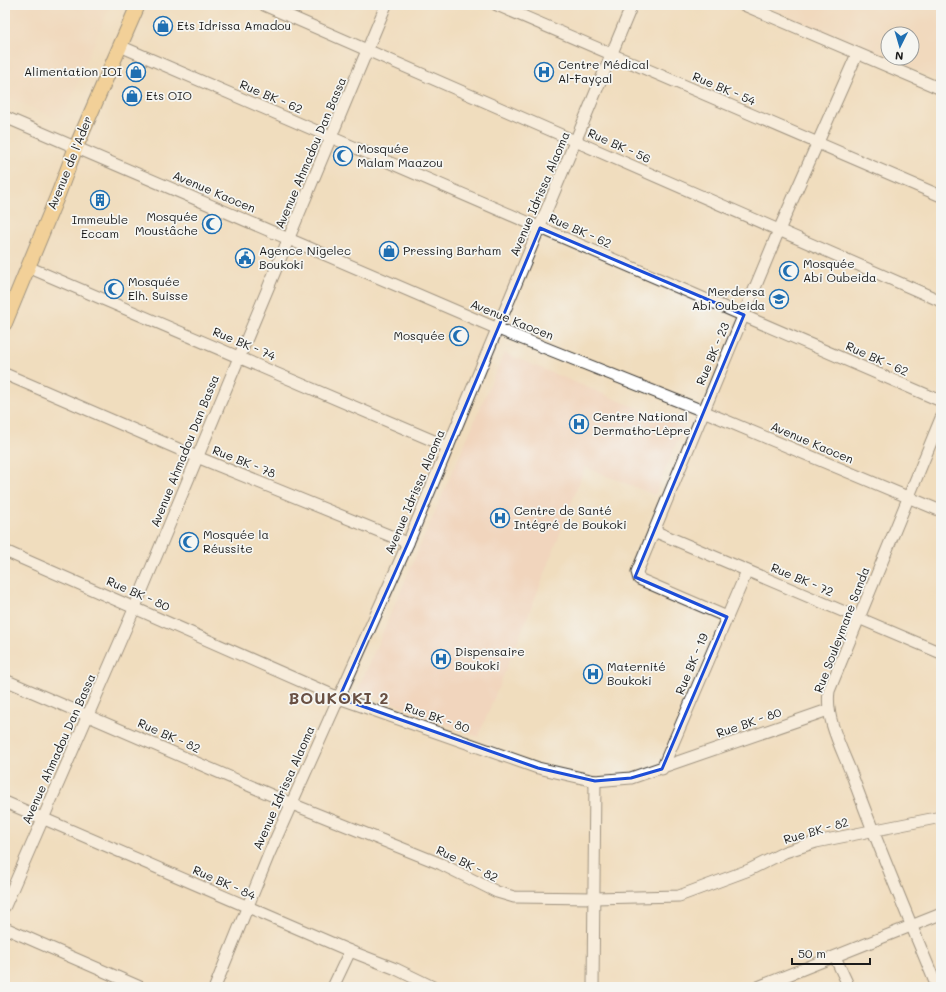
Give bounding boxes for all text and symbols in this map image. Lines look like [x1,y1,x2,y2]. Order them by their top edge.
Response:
shop icon: Ets Idrissa Amadou [152,15,174,37]
place label: Ets Idrissa Amadou [177,17,291,33]
north arrow [880,26,920,66]
text: N [894,49,904,64]
place label: Centre Médical Al-Fayçal [558,56,649,86]
shop icon: Alimentation IOI [125,61,147,83]
hospital icon: Centre Médical Al-Fayçal [533,61,555,83]
place label: Alimentation IOI [24,63,122,79]
street label: Rue BK - 54 [690,68,758,109]
street label: Avenue Ahmadou Dan Bassa [271,75,349,231]
street label: Rue BK - 62 [237,76,305,117]
shop icon: Ets OIO [121,85,143,107]
place label: Ets OIO [146,87,192,103]
street label: Avenue de l'Ader [43,114,95,212]
street label: Rue BK - 56 [585,124,653,166]
street label: Avenue Idrissa Alaoma [506,129,573,258]
place label: Mosquée Malam Maazou [357,140,443,170]
mosque icon: Mosquée Malam Maazou [332,145,354,167]
street label: Avenue Kaocen [171,166,258,216]
building icon: Immeuble Eccam [89,189,111,211]
place label: Mosquée Moustâche [135,208,198,238]
street label: Rue BK - 62 [547,209,614,251]
place label: Immeuble Eccam [72,211,128,241]
mosque icon: Mosquée Moustâche [201,213,223,235]
shop icon: Pressing Barham [378,240,400,262]
place label: Agence Nigelec Boukoki [259,242,351,272]
place label: Pressing Barham [403,242,501,258]
public building icon: Agence Nigelec Boukoki [234,247,256,269]
place label: Mosquée Abi Oubeida [803,255,876,285]
mosque icon: Mosquée Abi Oubeida [778,260,800,282]
place label: Mosquée Elh. Suisse [128,273,188,303]
mosque icon: Mosquée Elh. Suisse [103,278,125,300]
place label: Merdersa Abi Oubeida [692,283,765,313]
school or university icon: Merdersa Abi Oubeida [768,288,790,310]
street label: Avenue Kaocen [468,295,556,343]
street label: Rue BK - 23 [692,320,732,387]
street label: Rue BK - 74 [211,323,278,363]
mosque icon: Mosquée [448,325,470,347]
place label: Mosquée [393,327,445,343]
street label: Rue BK - 62 [844,337,911,379]
street label: Avenue Ahmadou Dan Bassa [146,372,222,529]
place label: Centre National Dermatho-Lèpre [593,408,691,438]
hospital icon: Centre National Dermatho-Lèpre [568,413,590,435]
street label: Avenue Kaocen [769,417,856,467]
street label: Avenue Idrissa Alaoma [381,427,448,556]
street label: Rue BK - 78 [210,441,278,481]
place label: Centre de Santé Intégré de Boukoki [514,502,627,532]
hospital icon: Centre de Santé Intégré de Boukoki [489,507,511,529]
place label: Mosquée la Réussite [203,526,269,556]
mosque icon: Mosquée la Réussite [178,531,200,553]
street label: Rue BK - 72 [769,559,836,599]
street label: Rue Souleymane Sanda [810,564,872,695]
street label: Rue BK - 80 [104,572,173,614]
street label: Rue BK - 19 [671,630,711,697]
place label: Dispensaire Boukoki [455,643,525,673]
hospital icon: Dispensaire Boukoki [430,648,452,670]
place label: Maternité Boukoki [607,658,666,688]
hospital icon: Maternité Boukoki [582,663,604,685]
street label: Avenue Ahmadou Dan Bassa [18,671,99,826]
district label: BOUKOKI 2 [289,687,389,708]
street label: Rue BK - 80 [403,698,472,736]
street label: Rue BK - 80 [714,703,784,741]
street label: Rue BK - 82 [136,714,203,756]
street label: Avenue Idrissa Alaoma [249,723,318,852]
street label: Rue BK - 82 [781,813,850,847]
street label: Rue BK - 82 [434,841,501,885]
street label: Rue BK - 84 [190,861,258,903]
scale bar [792,940,870,966]
text: 50 m [798,945,826,961]

